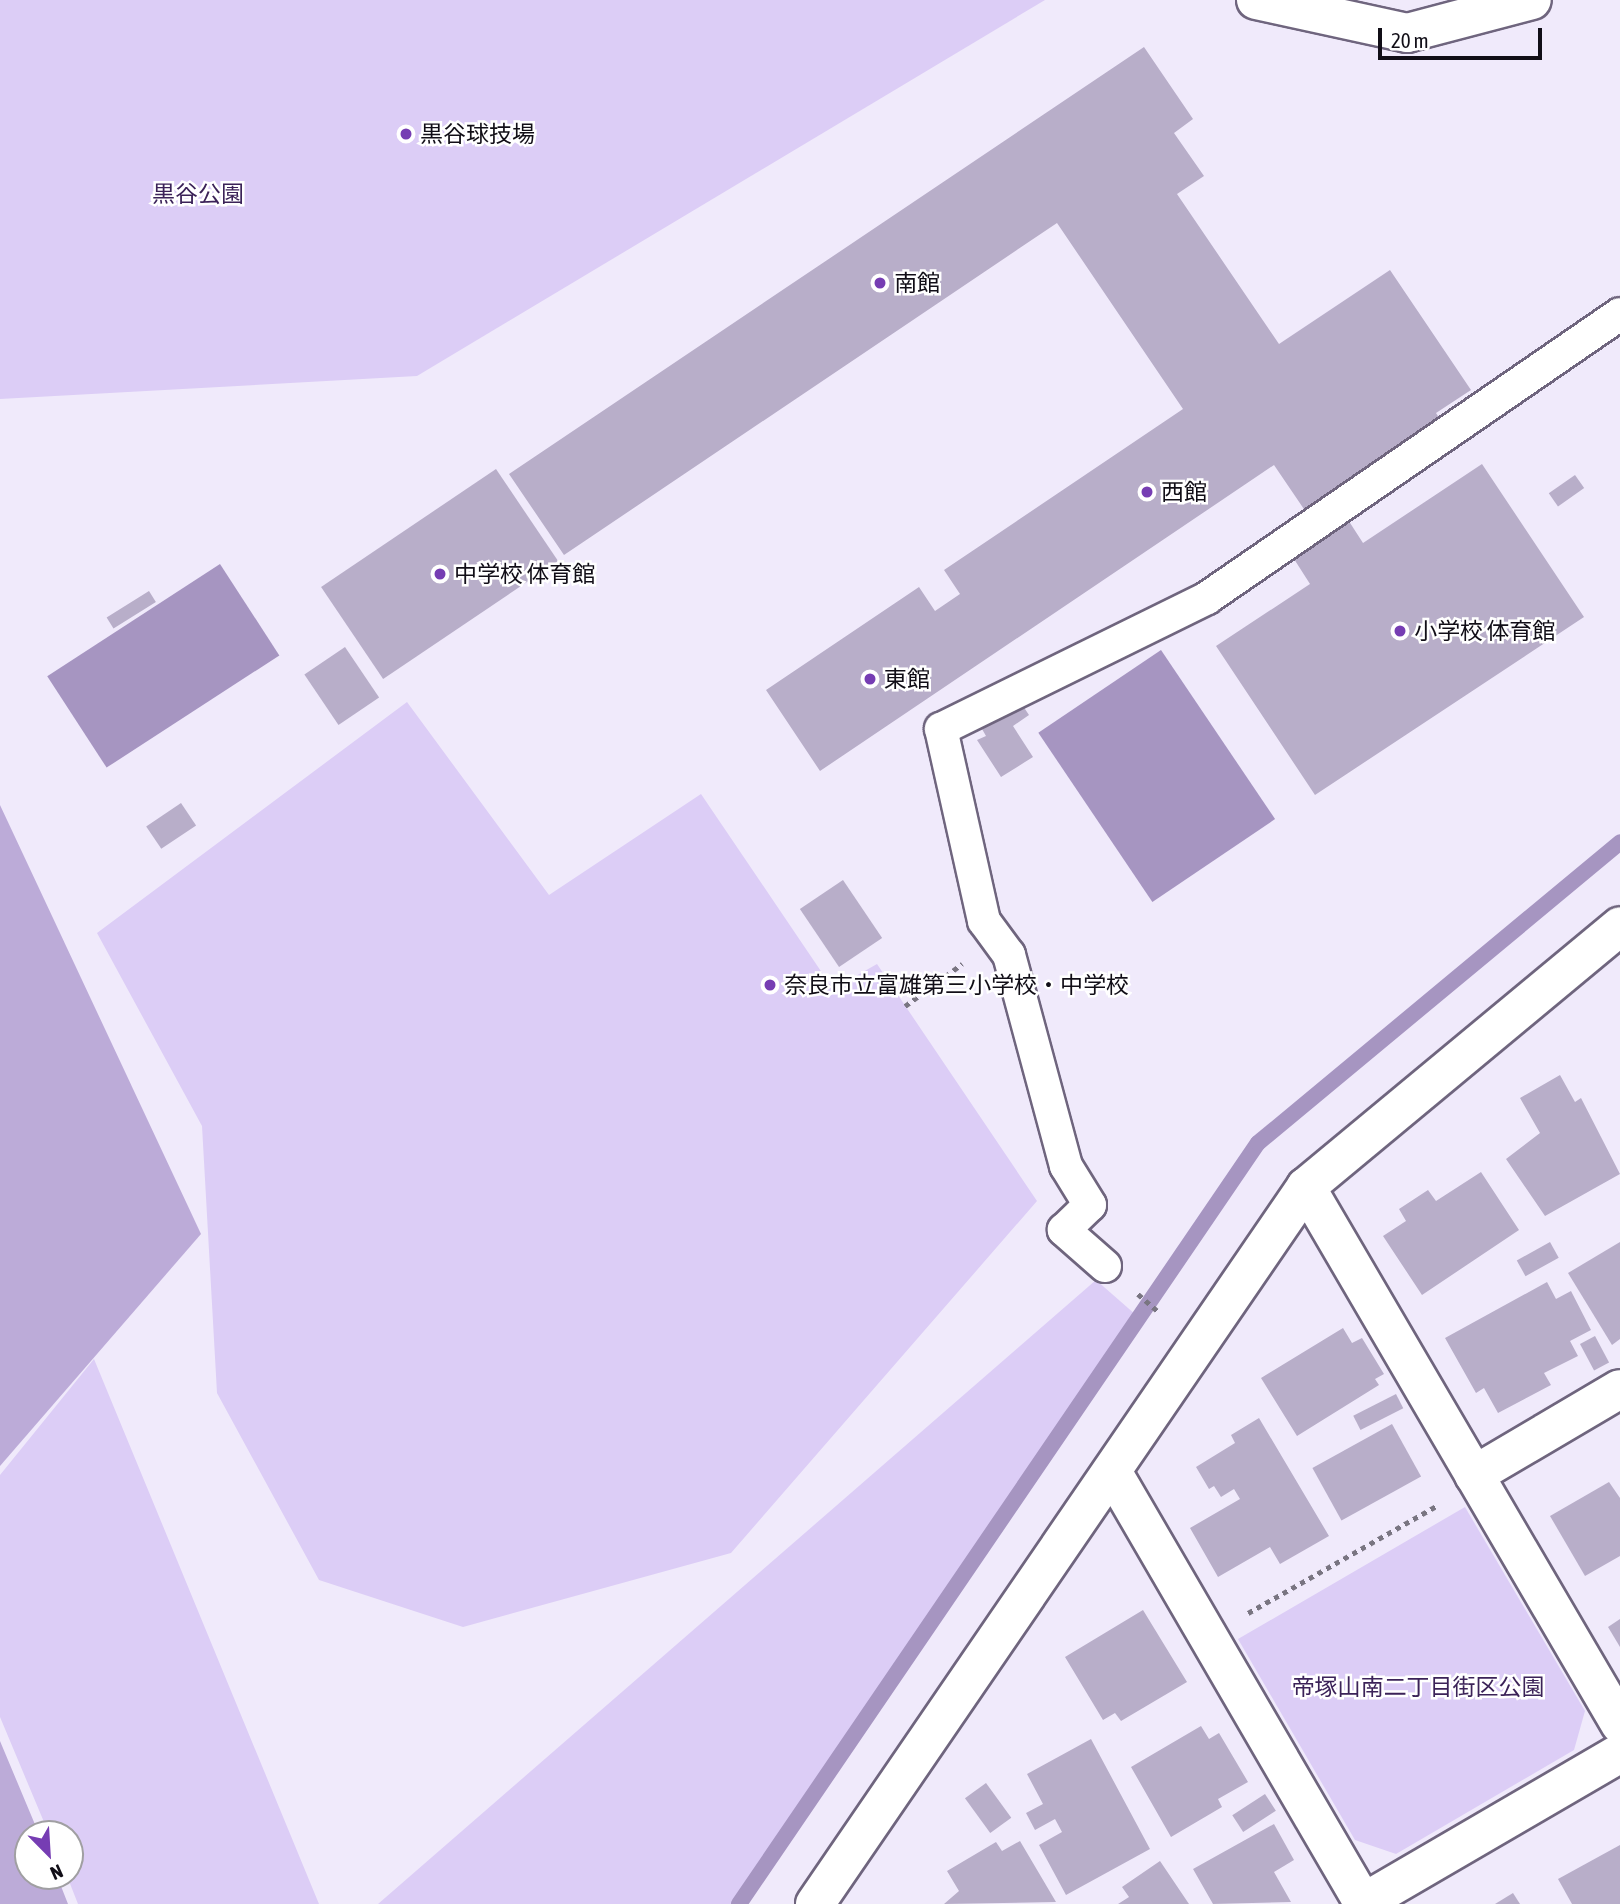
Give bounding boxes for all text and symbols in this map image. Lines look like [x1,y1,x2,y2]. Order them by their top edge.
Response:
scale bar [1382,14,1546,58]
text: 20 m [1391,28,1429,52]
place label: 黒谷球技場 [420,120,535,148]
marker: 黒谷球技場 [398,126,414,142]
park label: 黒谷公園 [152,180,244,208]
place label: 南館 [894,269,940,297]
marker: 南館 [872,275,888,291]
place label: 西館 [1161,478,1207,506]
marker: 西館 [1139,484,1155,500]
place label: 中学校 体育館 [454,560,595,588]
marker: 中学校 体育館 [432,566,448,582]
place label: 小学校 体育館 [1414,617,1555,645]
marker: 小学校 体育館 [1392,623,1408,639]
place label: 東館 [884,665,930,693]
marker: 東館 [862,671,878,687]
place label: 奈良市立富雄第三小学校・中学校 [784,971,1129,999]
marker: 奈良市立富雄第三小学校・中学校 [762,977,778,993]
park label: 帝塚山南二丁目街区公園 [1292,1673,1544,1701]
north arrow [14,1820,84,1890]
text: N [47,1860,66,1885]

